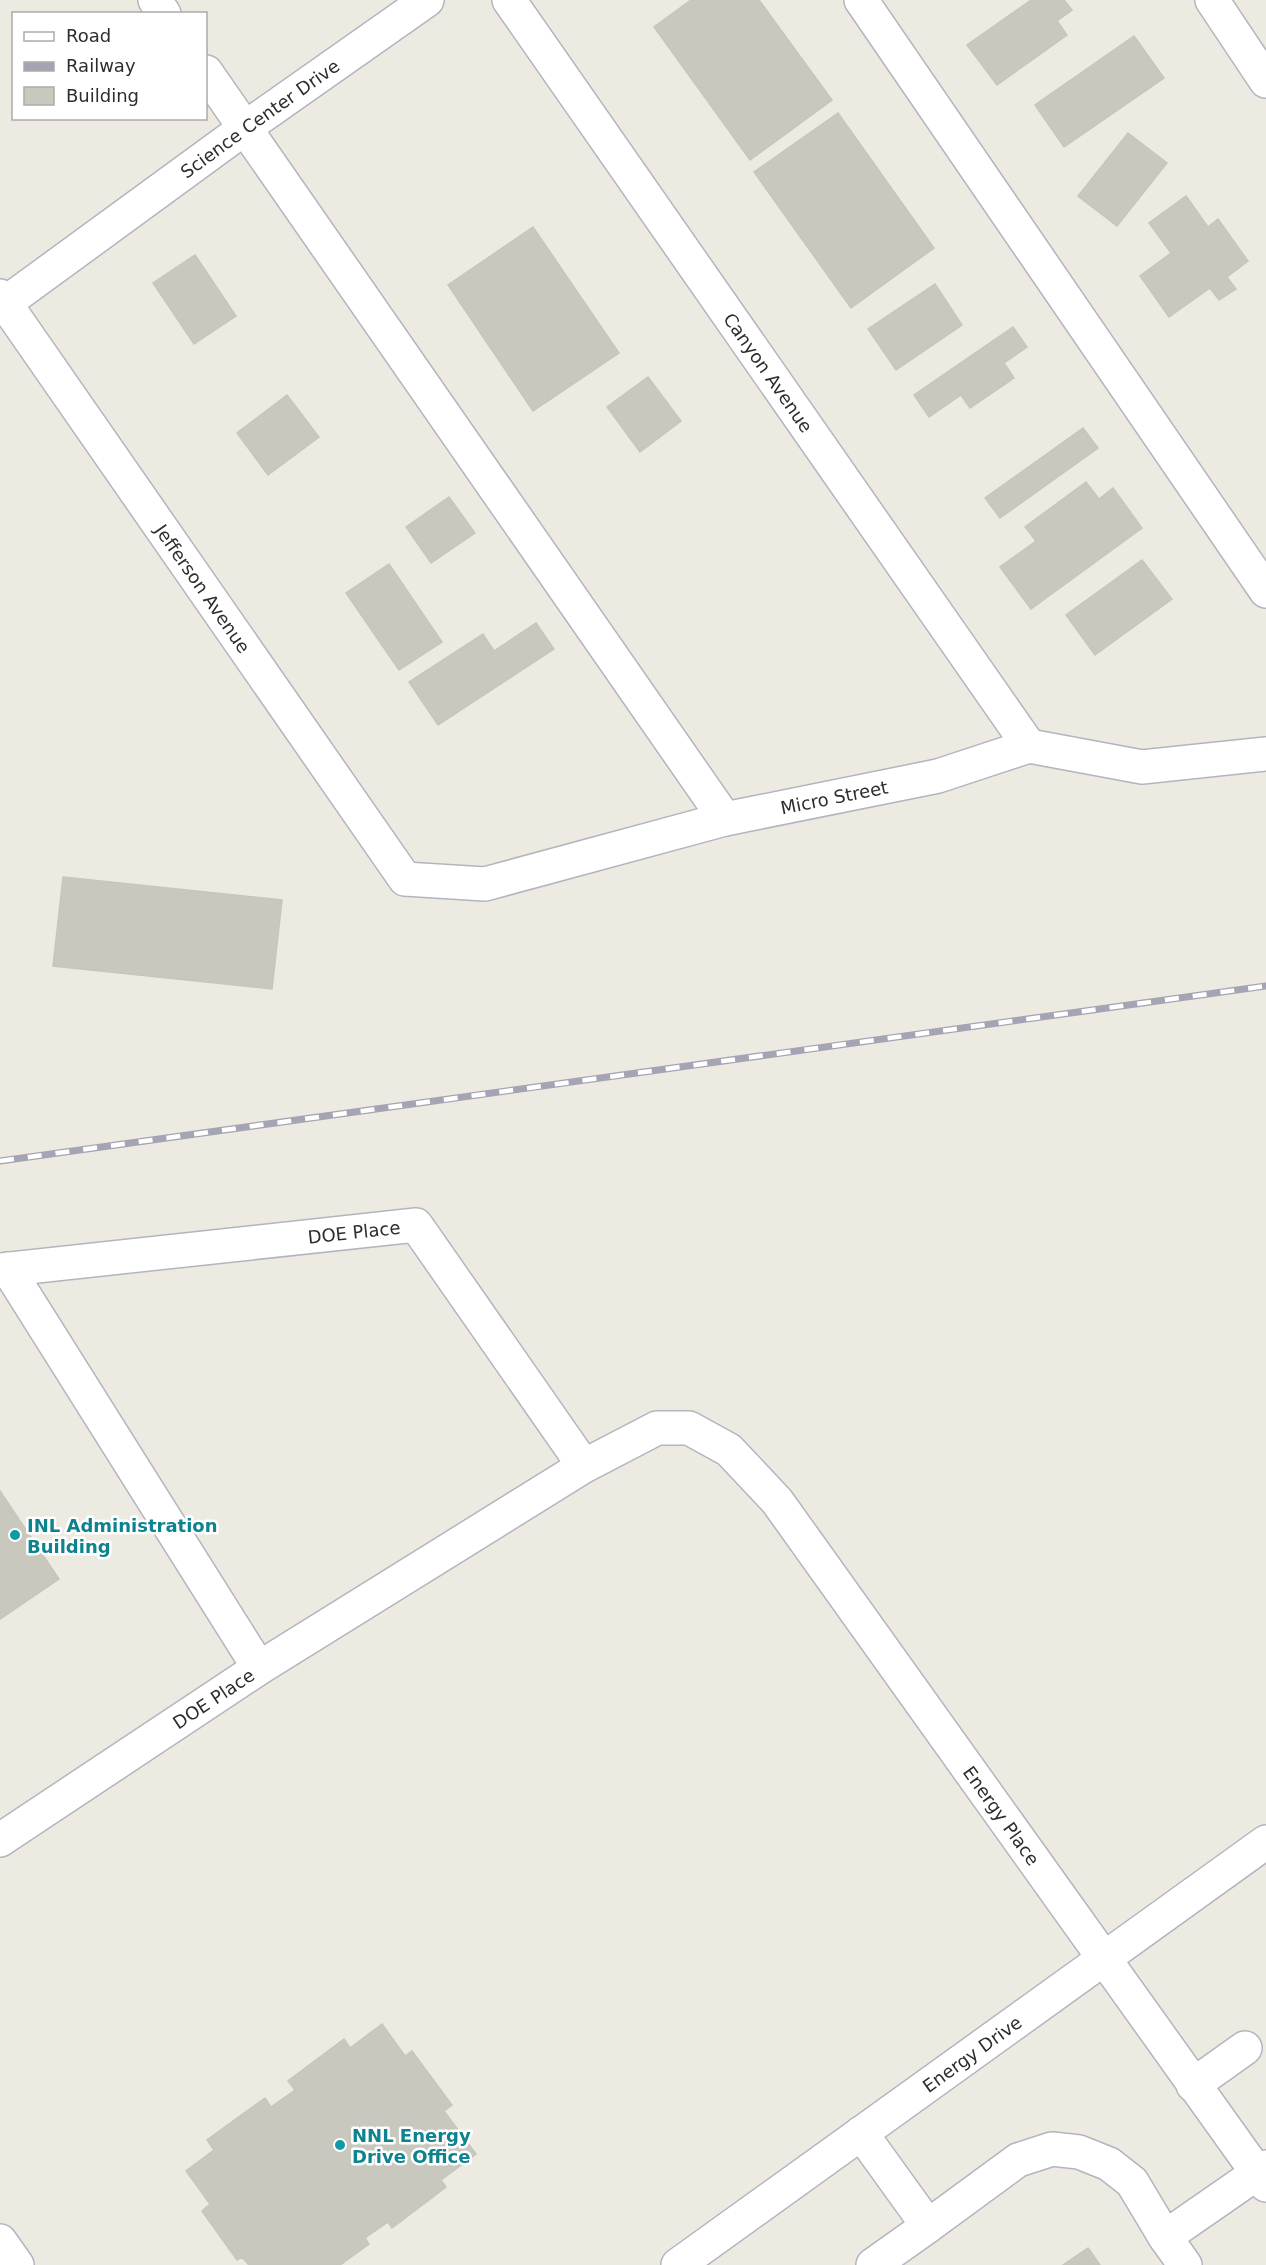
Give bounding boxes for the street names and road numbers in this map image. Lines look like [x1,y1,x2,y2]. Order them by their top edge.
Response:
street label: Science Center Drive [176,55,343,182]
street label: Canyon Avenue [720,309,817,436]
street label: Jefferson Avenue [151,519,255,657]
street label: Micro Street [779,776,890,818]
street label: DOE Place [307,1216,401,1247]
street label: DOE Place [169,1664,258,1733]
street label: Energy Place [959,1762,1044,1869]
street label: Energy Drive [918,2011,1025,2096]

